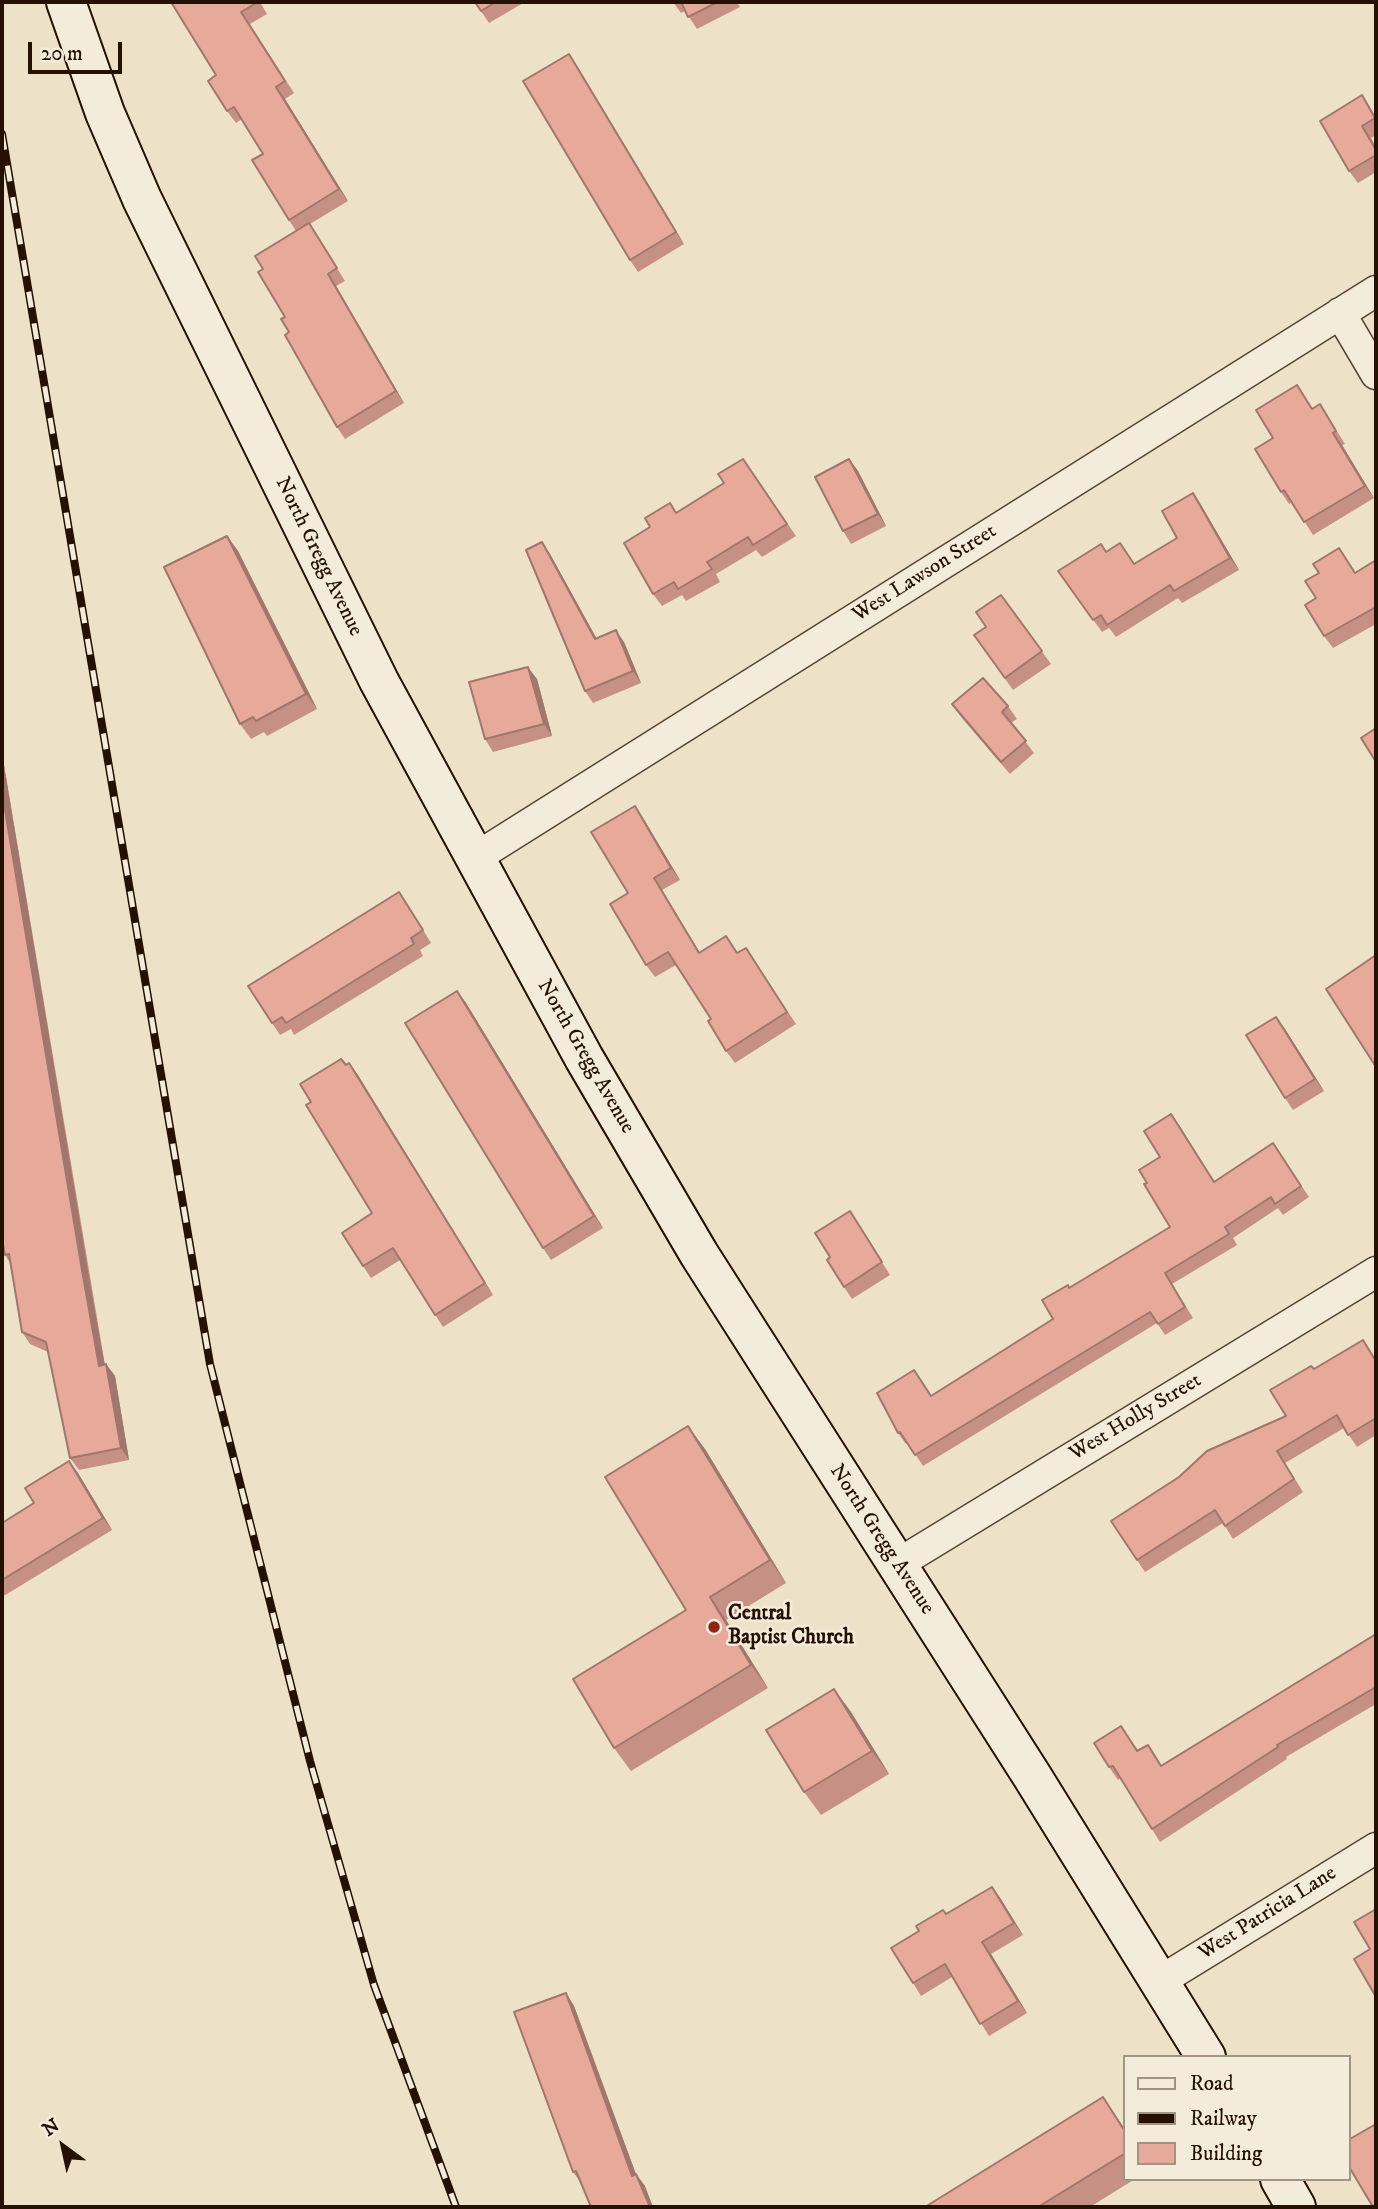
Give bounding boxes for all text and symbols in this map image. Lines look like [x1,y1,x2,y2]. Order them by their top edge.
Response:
scale bar [32,28,126,72]
text: 20 m [41,41,83,67]
street label: North Gregg Avenue [269,473,367,641]
street label: West Lawson Street [848,520,1002,628]
street label: North Gregg Avenue [531,975,639,1139]
street label: West Holly Street [1066,1369,1206,1467]
street label: North Gregg Avenue [823,1460,939,1620]
place label: Central Baptist Church [728,1602,854,1652]
marker: Central Baptist Church [706,1619,722,1635]
street label: West Patricia Lane [1194,1862,1342,1966]
legend [1122,2055,1350,2181]
text: Road [1190,2071,1234,2097]
text: Railway [1190,2106,1257,2132]
north arrow [28,2111,98,2181]
text: N [38,2114,64,2142]
text: Building [1190,2141,1262,2167]

